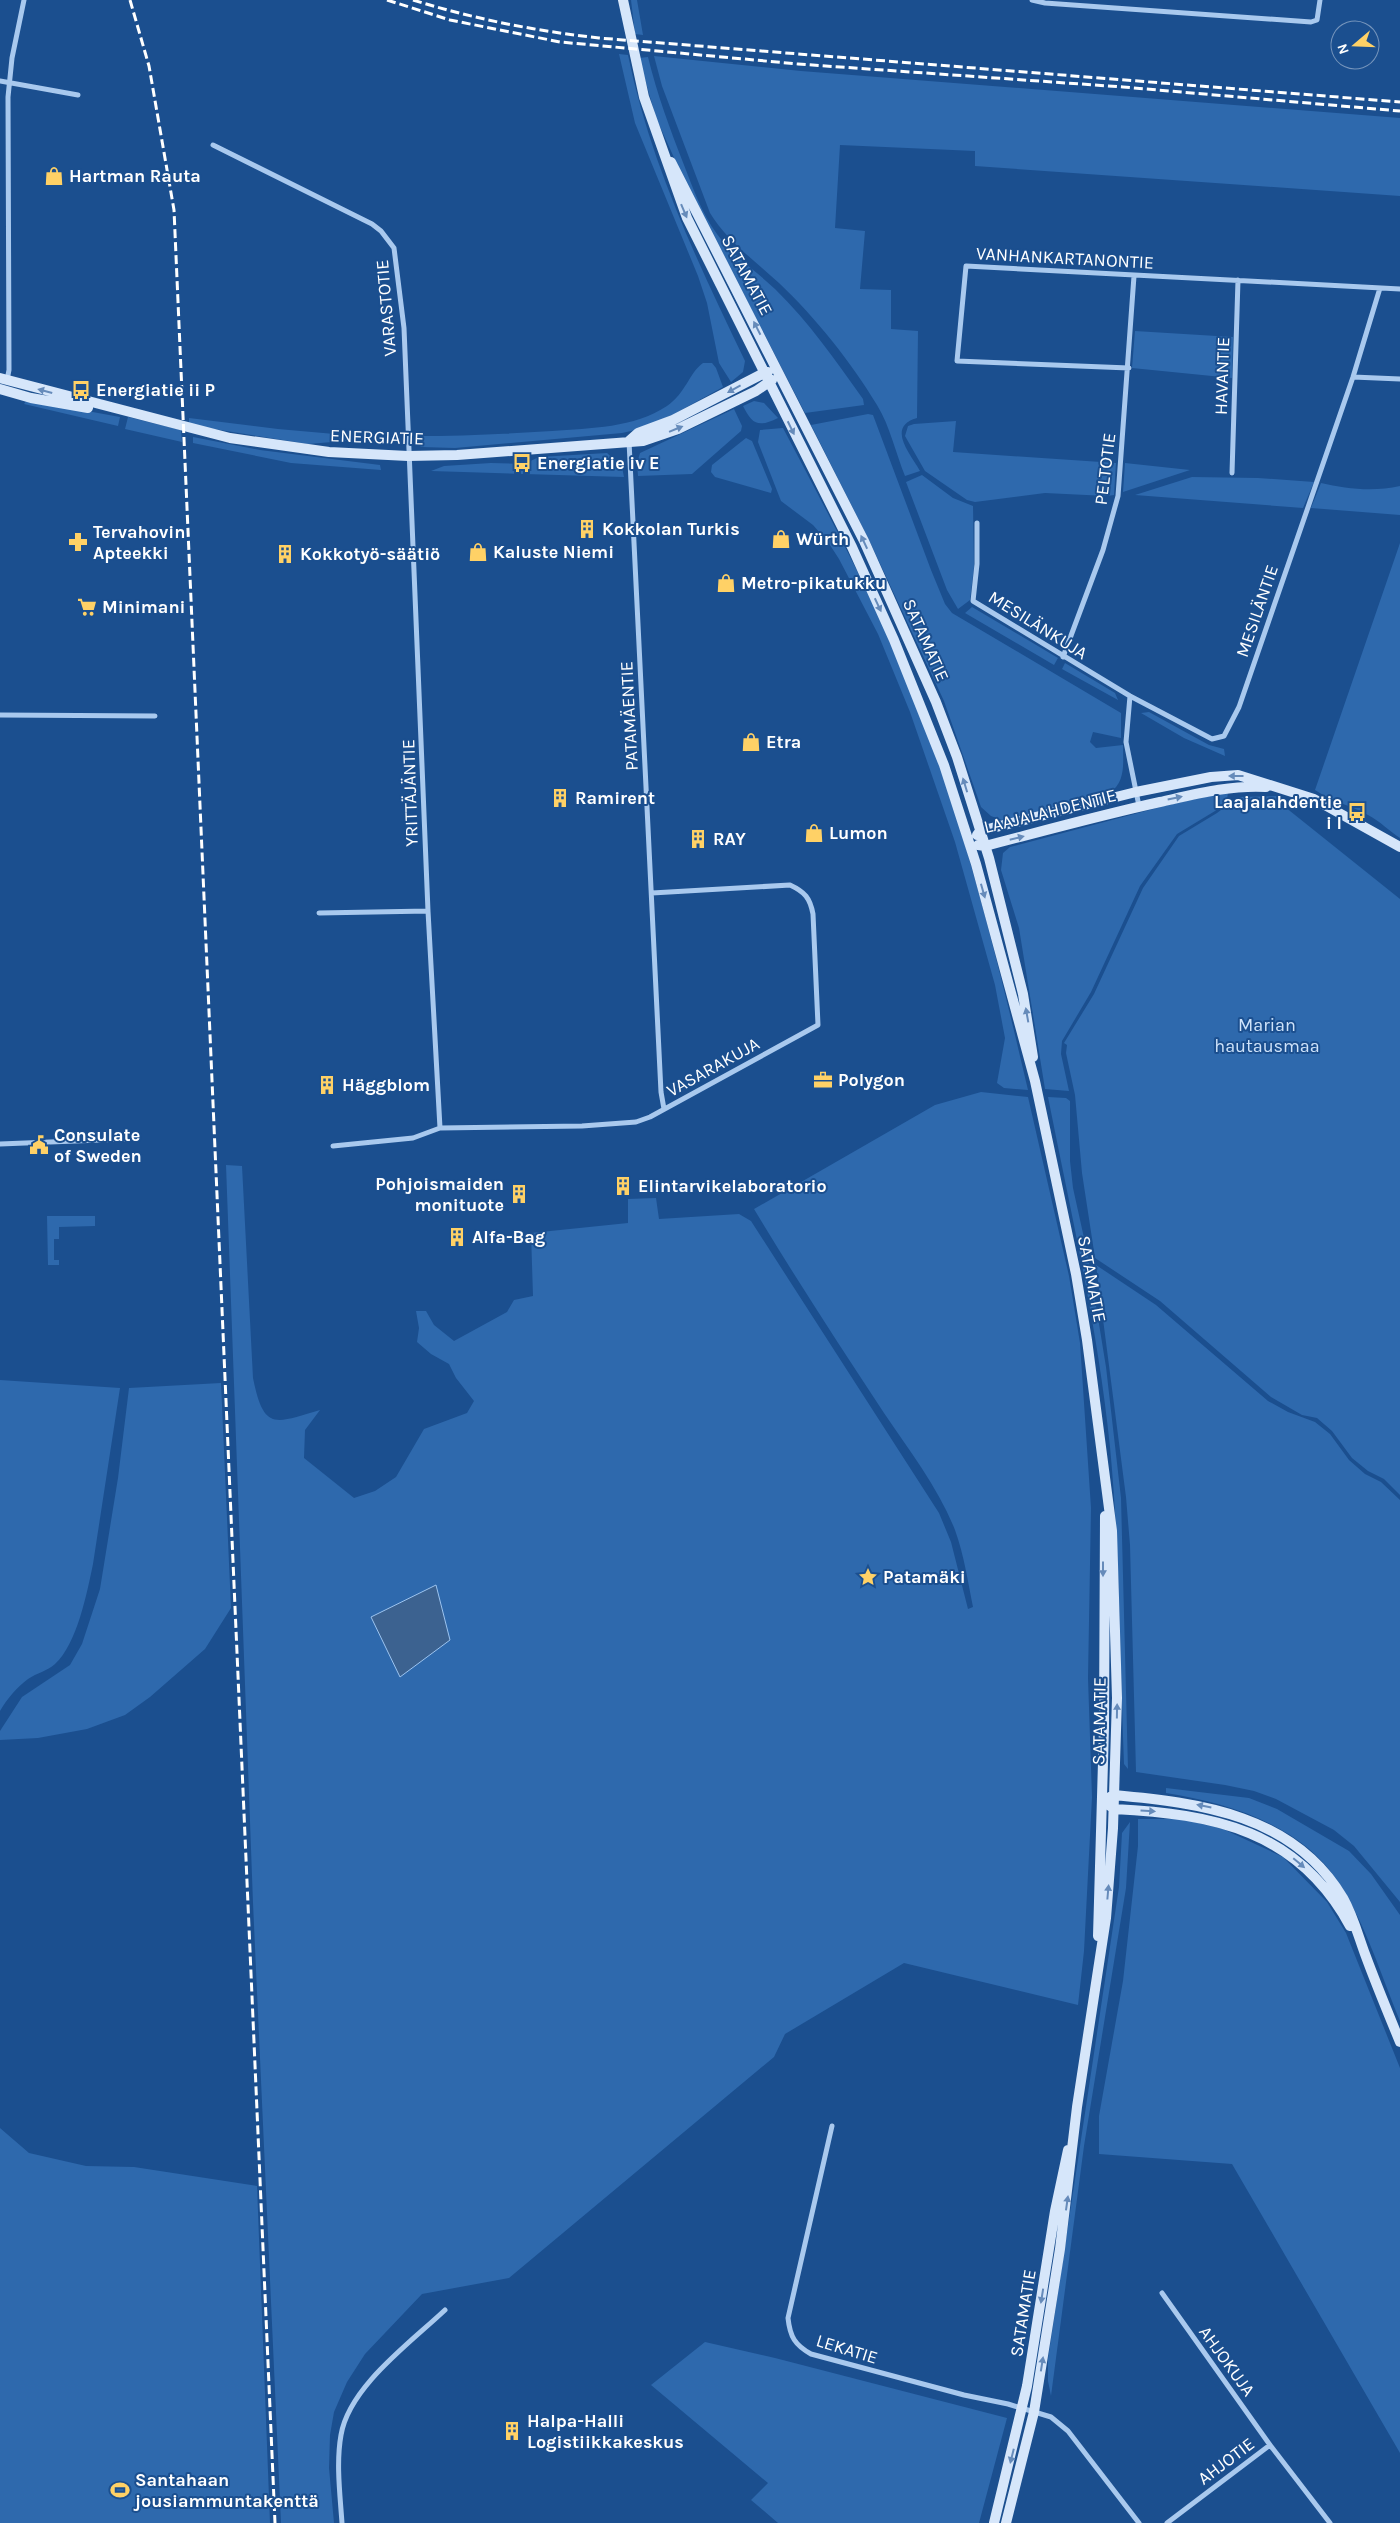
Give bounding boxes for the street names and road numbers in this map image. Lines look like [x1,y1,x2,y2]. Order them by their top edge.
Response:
street label: SATAMATIE [717,231,777,319]
street label: VANHANKARTANONTIE [975,242,1155,274]
street label: VARASTOTIE [371,259,401,357]
street label: HAVANTIE [1210,337,1234,415]
street label: ENERGIATIE [330,424,424,450]
street label: PELTOTIE [1090,432,1120,506]
street label: MESILÄNTIE [1231,562,1283,660]
street label: MESILÄNKUJA [984,586,1092,664]
street label: SATAMATIE [898,595,954,685]
street label: PATAMÄENTIE [615,661,643,771]
street label: YRITTÄJÄNTIE [397,739,423,847]
street label: LAAJALAHDENTIE [981,784,1119,838]
street label: VASARAKUJA [663,1032,763,1102]
street label: SATAMATIE [1073,1234,1111,1324]
street label: SATAMATIE [1087,1677,1111,1765]
street label: SATAMATIE [1005,2268,1041,2358]
street label: AHJOKUJA [1194,2322,1260,2400]
street label: LEKATIE [814,2329,880,2369]
street label: AHJOTIE [1193,2433,1259,2489]

